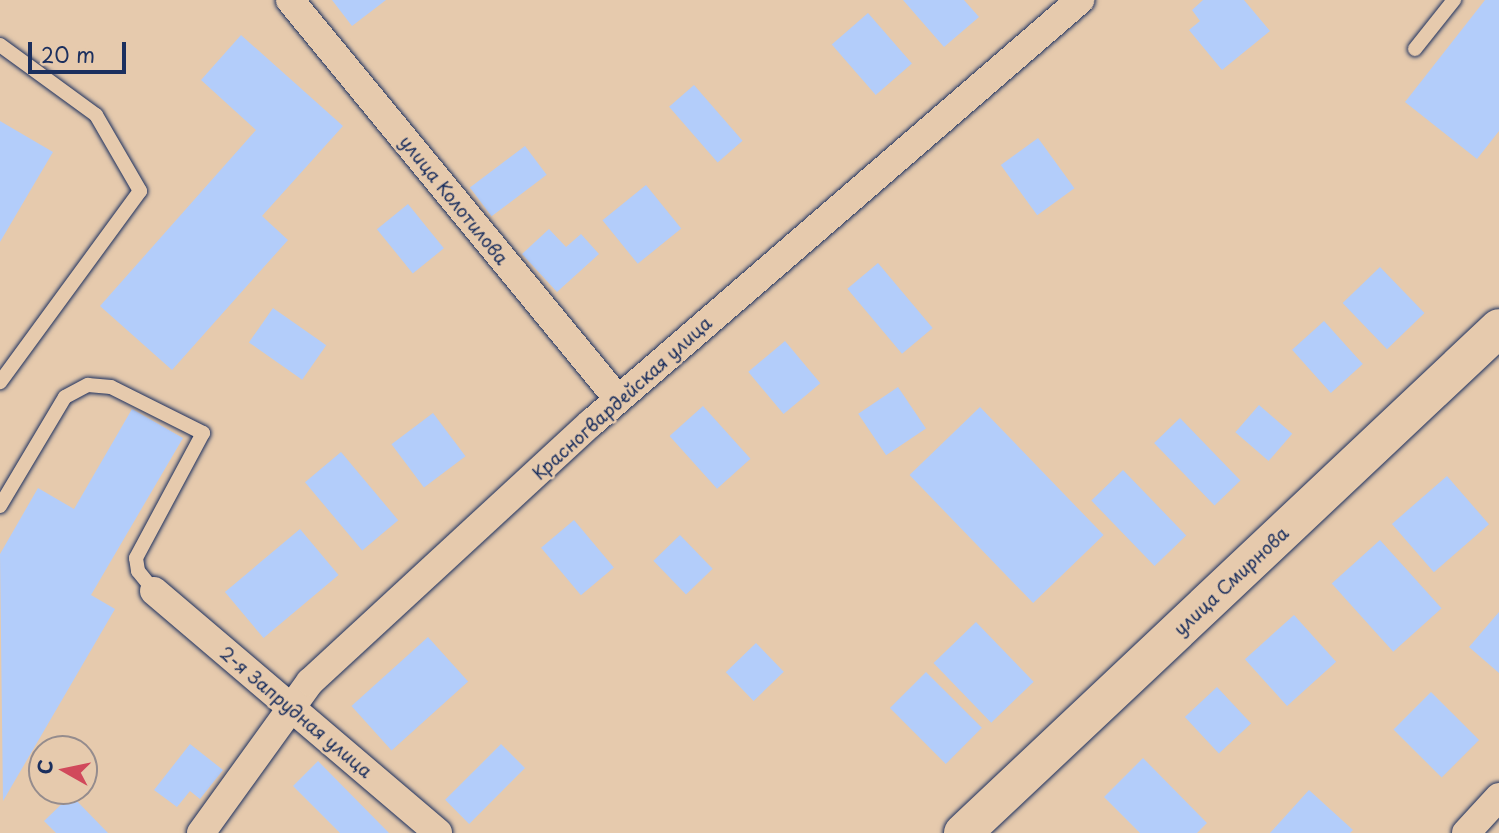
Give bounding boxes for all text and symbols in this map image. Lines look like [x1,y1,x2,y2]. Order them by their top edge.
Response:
scale bar [32,28,130,72]
text: 20 m [41,38,95,70]
street label: улица Колотилова [395,131,513,269]
street label: Красногвардейская улица [528,312,716,484]
street label: улица Смирнова [1169,522,1293,640]
street label: 2-я Запрудная улица [215,642,377,782]
north arrow [28,735,98,805]
text: С [29,758,59,776]

